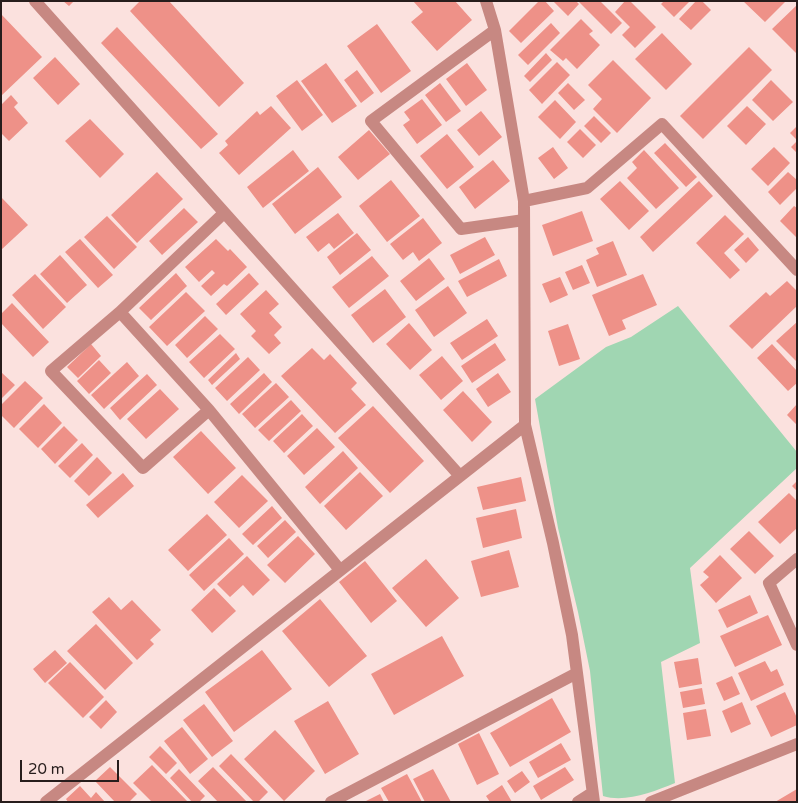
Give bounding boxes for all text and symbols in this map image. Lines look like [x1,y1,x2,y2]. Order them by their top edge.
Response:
scale bar [22,750,121,782]
text: 20 m [28,760,65,778]

